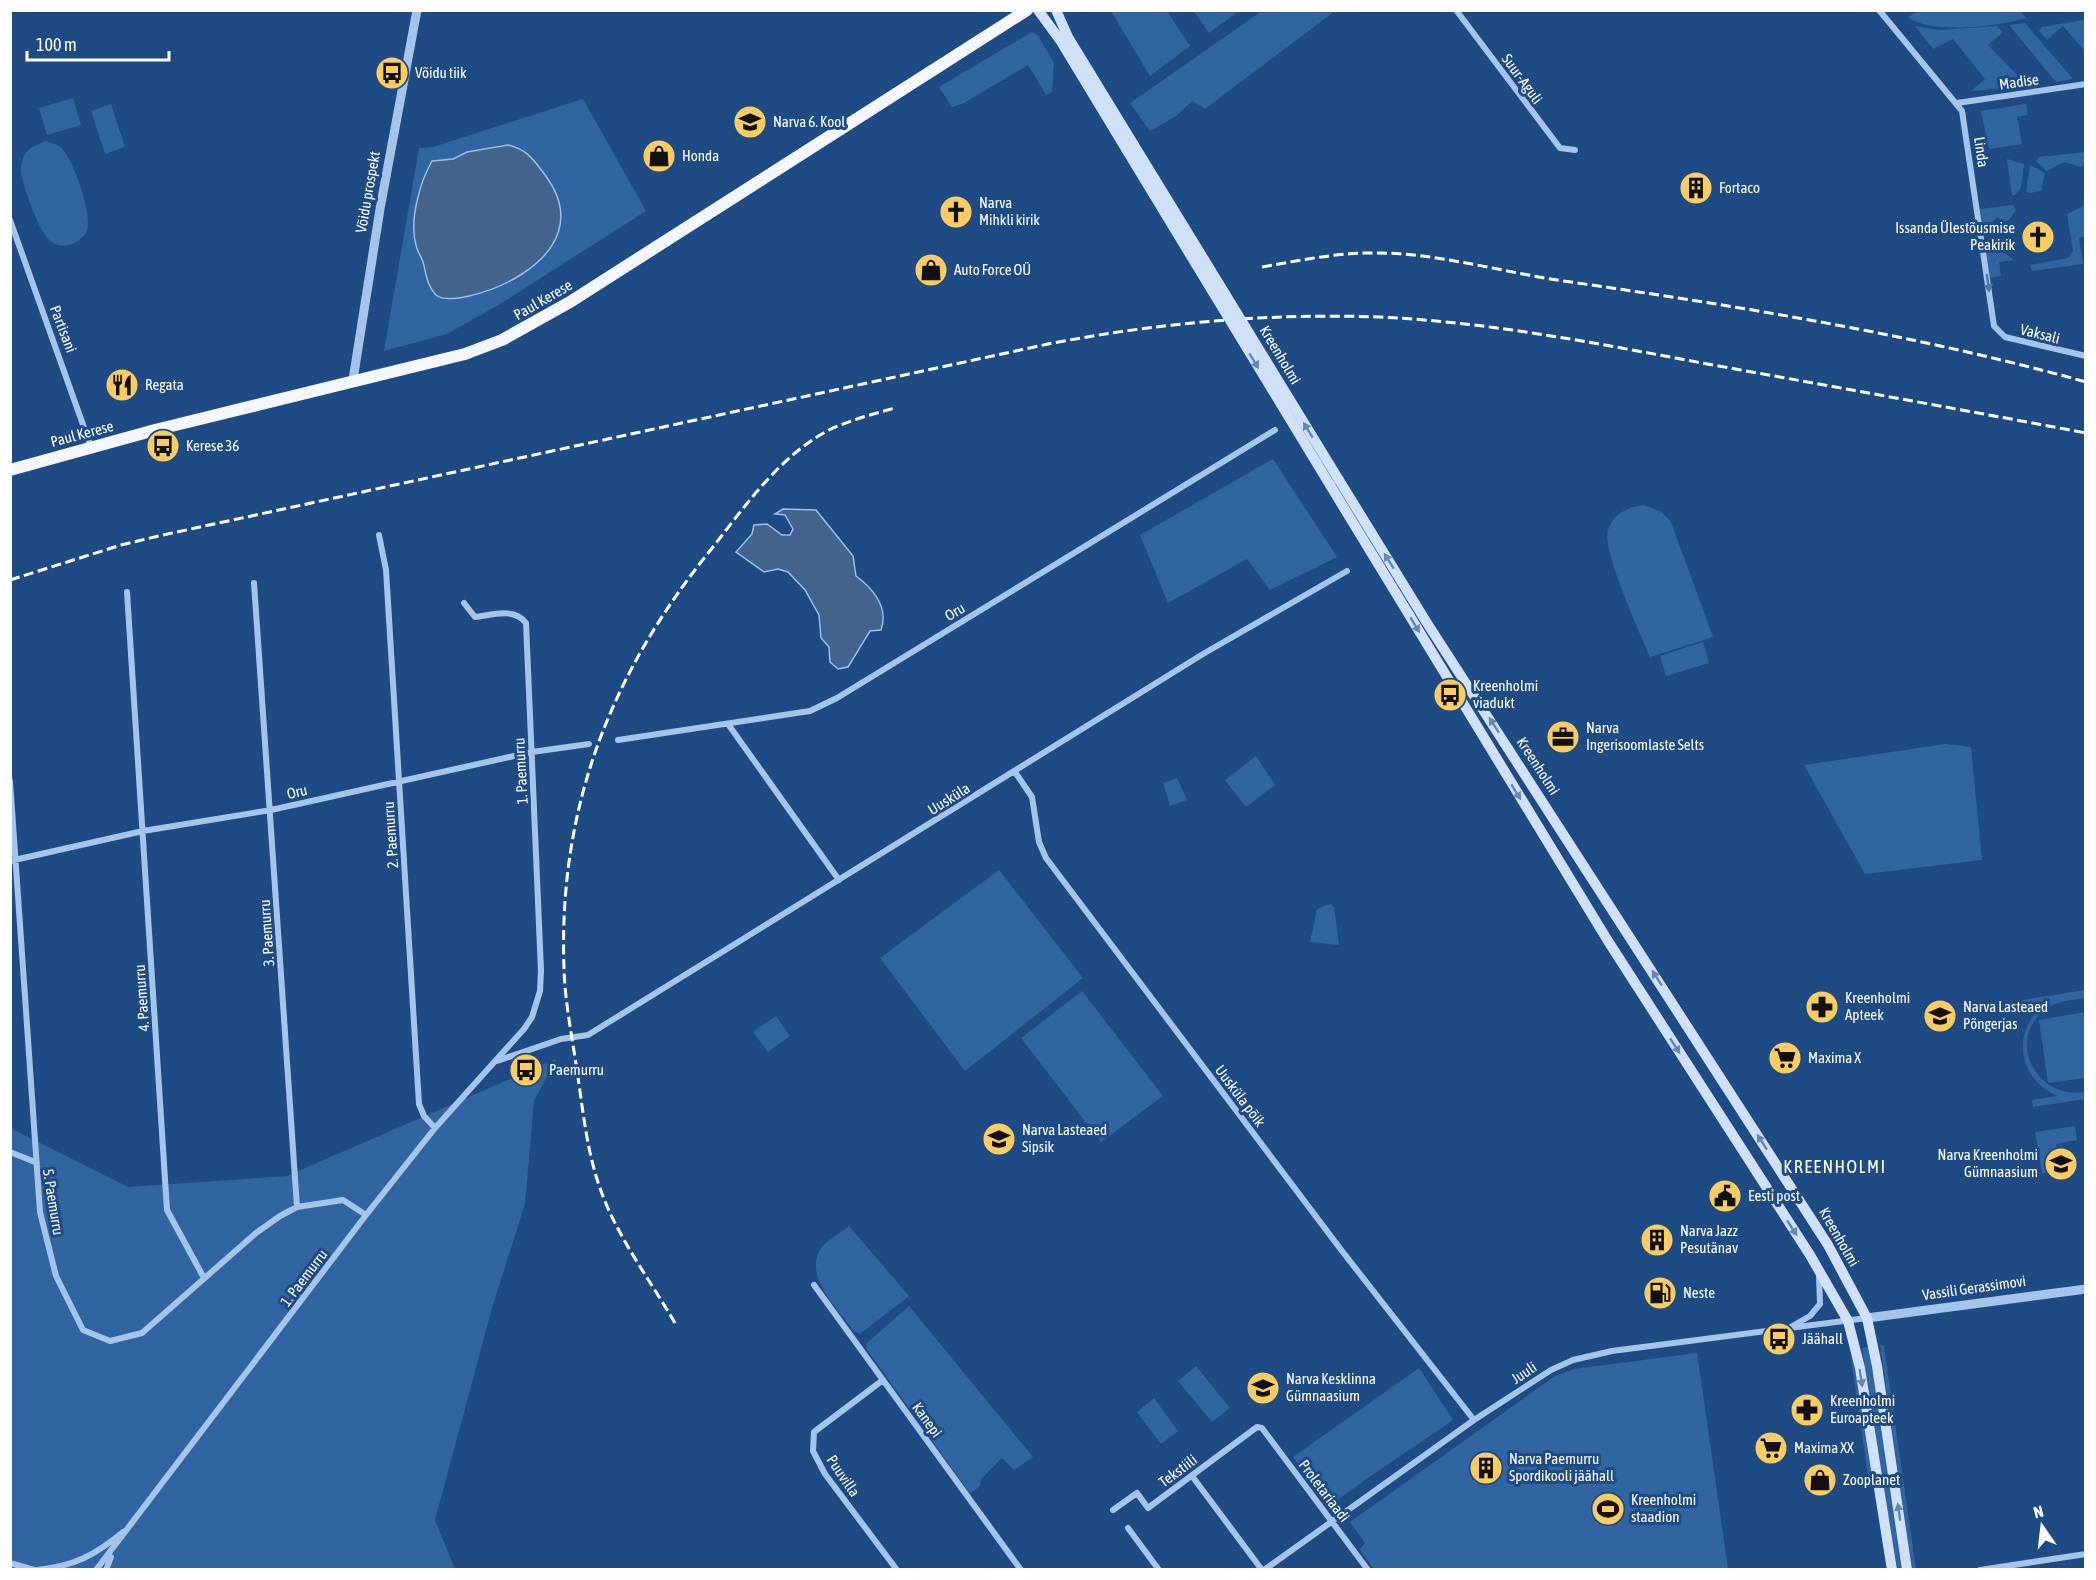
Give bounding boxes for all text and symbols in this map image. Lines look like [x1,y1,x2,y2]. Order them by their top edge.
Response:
scale bar [27,24,170,62]
text: 100 m [36,34,77,55]
street label: Suur-Aguli [1499,50,1546,107]
bus stop icon: Võidu tiik [374,55,410,91]
place label: Võidu tiik [415,64,467,81]
street label: Madise [1998,70,2040,93]
school or university icon: Narva 6. Kool [732,104,768,140]
place label: Narva 6. Kool [773,113,845,130]
street label: Linda [1971,136,1992,168]
shop icon: Honda [641,138,677,174]
place label: Honda [682,147,719,164]
street label: Võidu prospekt [352,150,383,234]
building icon: Fortaco [1678,170,1714,206]
place label: Fortaco [1719,179,1760,196]
church icon: Narva Mihkli kirik [938,194,974,230]
place label: Narva Mihkli kirik [979,194,1040,228]
place label: Issanda Ülestõusmise Peakirik [1895,219,2015,253]
church icon: Issanda Ülestõusmise Peakirik [2020,219,2056,255]
shop icon: Auto Force OÜ [913,252,949,288]
place label: Auto Force OÜ [954,261,1031,278]
one-way arrow [1983,273,1992,292]
street label: Paul Kerese [511,276,575,323]
street label: Partisani [47,303,80,355]
street label: Vaksali [2019,320,2062,347]
street label: Kreenholmi [1256,322,1304,387]
one-way arrow [1249,353,1260,369]
restaurant icon: Regata [104,367,140,403]
place label: Regata [145,376,184,393]
street label: Paul Kerese [49,417,115,450]
one-way arrow [1303,422,1314,438]
bus stop icon: Kerese 36 [145,428,181,464]
place label: Kerese 36 [186,437,239,454]
one-way arrow [1383,553,1394,569]
street label: Oru [942,599,968,624]
one-way arrow [1410,617,1421,633]
bus stop icon: Kreenholmi viadukt [1432,677,1468,713]
place label: Kreenholmi viadukt [1473,677,1538,711]
one-way arrow [1489,717,1500,733]
office icon: Narva Ingerisoomlaste Selts [1545,719,1581,755]
place label: Narva Ingerisoomlaste Selts [1586,719,1704,753]
street label: Kreenholmi [1514,734,1563,798]
street label: 1. Paemurru [510,737,531,805]
street label: Uusküla [925,779,973,818]
street label: Oru [285,781,309,802]
one-way arrow [1511,784,1522,800]
street label: 2. Paemurru [380,801,401,869]
street label: 3. Paemurru [256,899,277,967]
street label: 4. Paemurru [131,964,152,1032]
one-way arrow [1651,970,1662,986]
pharmacy icon: Kreenholmi Apteek [1804,989,1840,1025]
place label: Kreenholmi Apteek [1845,989,1910,1023]
school or university icon: Narva Lasteaed Põngerjas [1922,998,1958,1034]
place label: Narva Lasteaed Põngerjas [1963,998,2048,1032]
one-way arrow [1670,1038,1681,1054]
supermarket icon: Maxima X [1767,1040,1803,1076]
place label: Maxima X [1808,1049,1861,1066]
bus stop icon: Paemurru [508,1052,544,1088]
place label: Paemurru [549,1061,604,1078]
street label: Uusküla põik [1212,1062,1269,1130]
school or university icon: Narva Lasteaed Sipsik [981,1121,1017,1157]
place label: Narva Lasteaed Sipsik [1022,1121,1107,1155]
one-way arrow [1757,1134,1768,1150]
place label: Narva Kreenholmi Gümnaasium [1938,1146,2038,1180]
school or university icon: Narva Kreenholmi Gümnaasium [2043,1146,2079,1182]
district label: KREENHOLMI [1783,1156,1887,1177]
street label: 5. Paemurru [40,1168,67,1236]
public building icon: Eesti post [1707,1178,1743,1214]
place label: Eesti post [1748,1187,1800,1204]
street label: Kreenholmi [1816,1204,1863,1269]
one-way arrow [1787,1219,1798,1236]
building icon: Narva Jazz Pesutänav [1639,1222,1675,1258]
place label: Narva Jazz Pesutänav [1680,1222,1738,1256]
street label: 1. Paemurru [277,1246,330,1309]
street label: Vassili Gerassimovi [1921,1272,2027,1303]
fuel station icon: Neste [1642,1275,1678,1311]
place label: Neste [1683,1284,1715,1301]
bus stop icon: Jäähall [1761,1321,1797,1357]
place label: Jäähall [1802,1330,1843,1347]
street label: Juuli [1508,1358,1540,1387]
one-way arrow [1857,1368,1866,1387]
school or university icon: Narva Kesklinna Gümnaasium [1245,1370,1281,1406]
place label: Narva Kesklinna Gümnaasium [1286,1370,1376,1404]
pharmacy icon: Kreenholmi Euroapteek [1789,1392,1825,1428]
place label: Kreenholmi Euroapteek [1830,1392,1895,1426]
street label: Kanepi [909,1399,946,1440]
supermarket icon: Maxima XX [1753,1430,1789,1466]
place label: Maxima XX [1794,1439,1854,1456]
building icon: Narva Paemurru Spordikooli jäähall [1468,1450,1504,1486]
place label: Narva Paemurru Spordikooli jäähall [1509,1450,1614,1484]
street label: Tekstiili [1155,1451,1200,1490]
street label: Puuvilla [823,1452,863,1500]
street label: Proletariaadi [1296,1456,1353,1525]
shop icon: Zooplanet [1802,1462,1838,1498]
place label: Zooplanet [1843,1471,1900,1488]
sports icon: Kreenholmi staadion [1590,1491,1626,1527]
place label: Kreenholmi staadion [1631,1491,1696,1525]
north arrow [2012,1496,2072,1556]
one-way arrow [1895,1502,1904,1521]
text: N [2032,1502,2045,1521]

